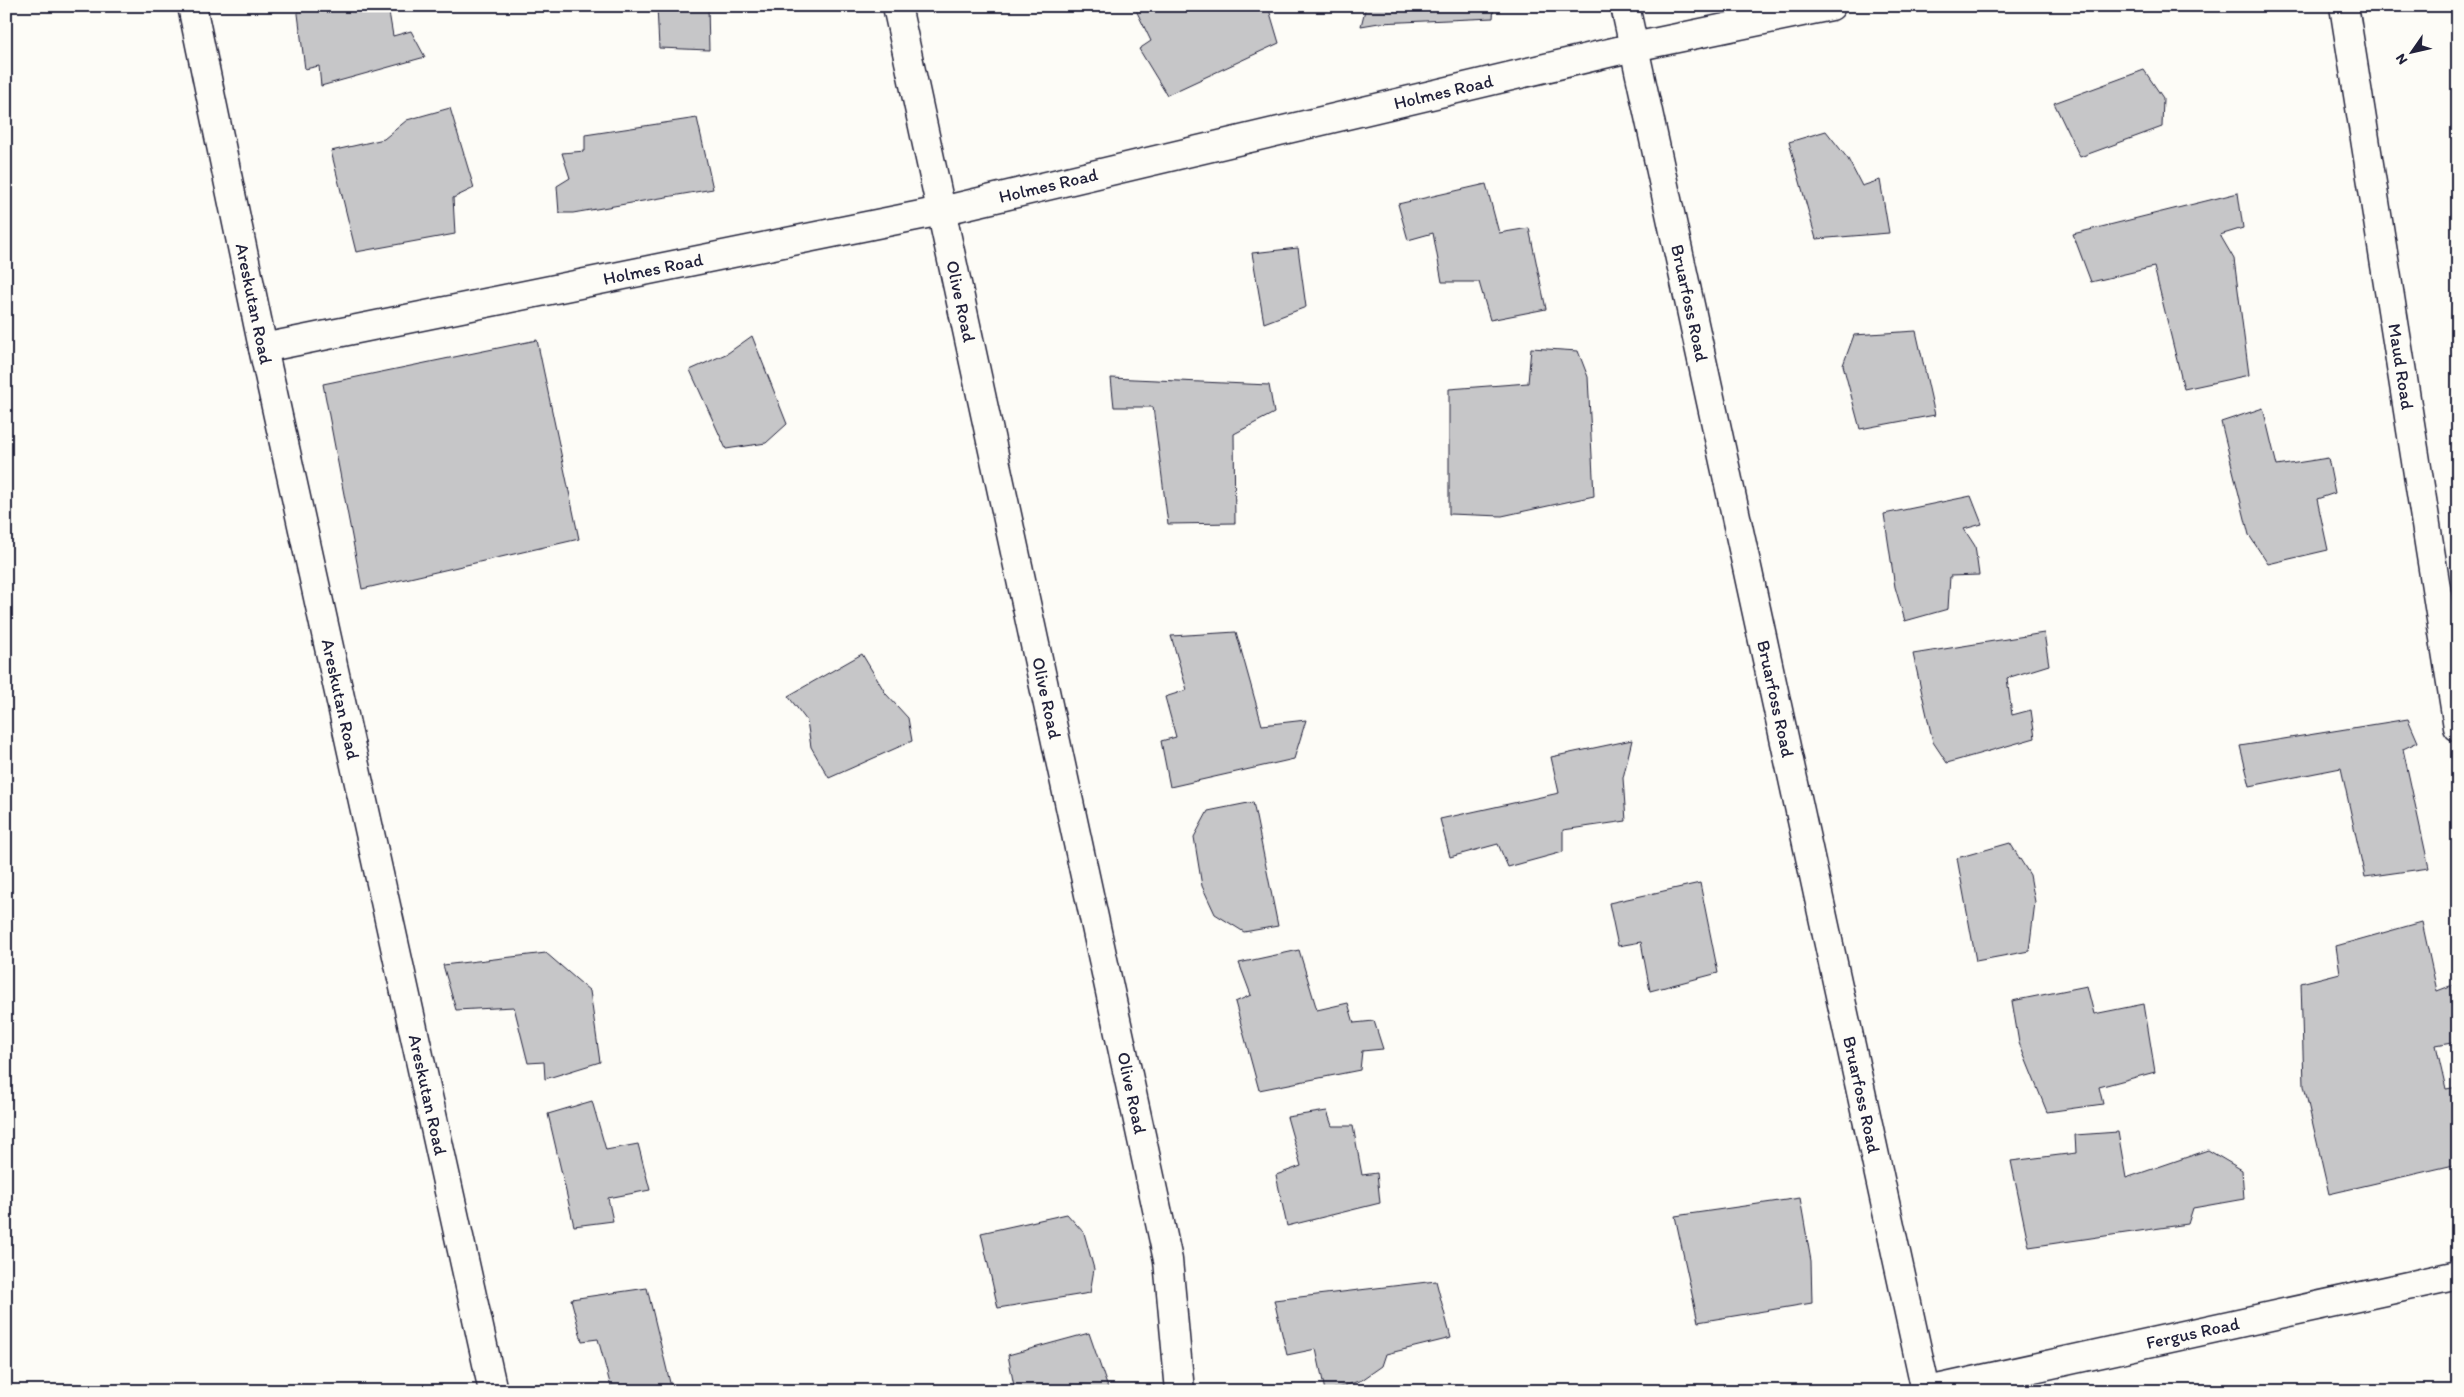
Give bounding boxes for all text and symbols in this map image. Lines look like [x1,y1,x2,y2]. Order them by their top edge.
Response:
north arrow [2386,28,2436,78]
text: N [2392,50,2411,68]
street label: Holmes Road [1392,70,1495,114]
street label: Holmes Road [996,163,1100,208]
street label: Areskutan Road [231,241,277,366]
street label: Bruarfoss Road [1666,243,1713,364]
street label: Holmes Road [601,248,705,290]
street label: Olive Road [941,258,980,344]
street label: Maud Road [2383,322,2419,411]
street label: Areskutan Road [316,637,364,762]
street label: Bruarfoss Road [1752,638,1799,760]
street label: Olive Road [1027,655,1066,741]
street label: Areskutan Road [404,1032,452,1157]
street label: Bruarfoss Road [1838,1034,1885,1155]
street label: Olive Road [1112,1050,1151,1136]
street label: Fergus Road [2144,1312,2242,1354]

